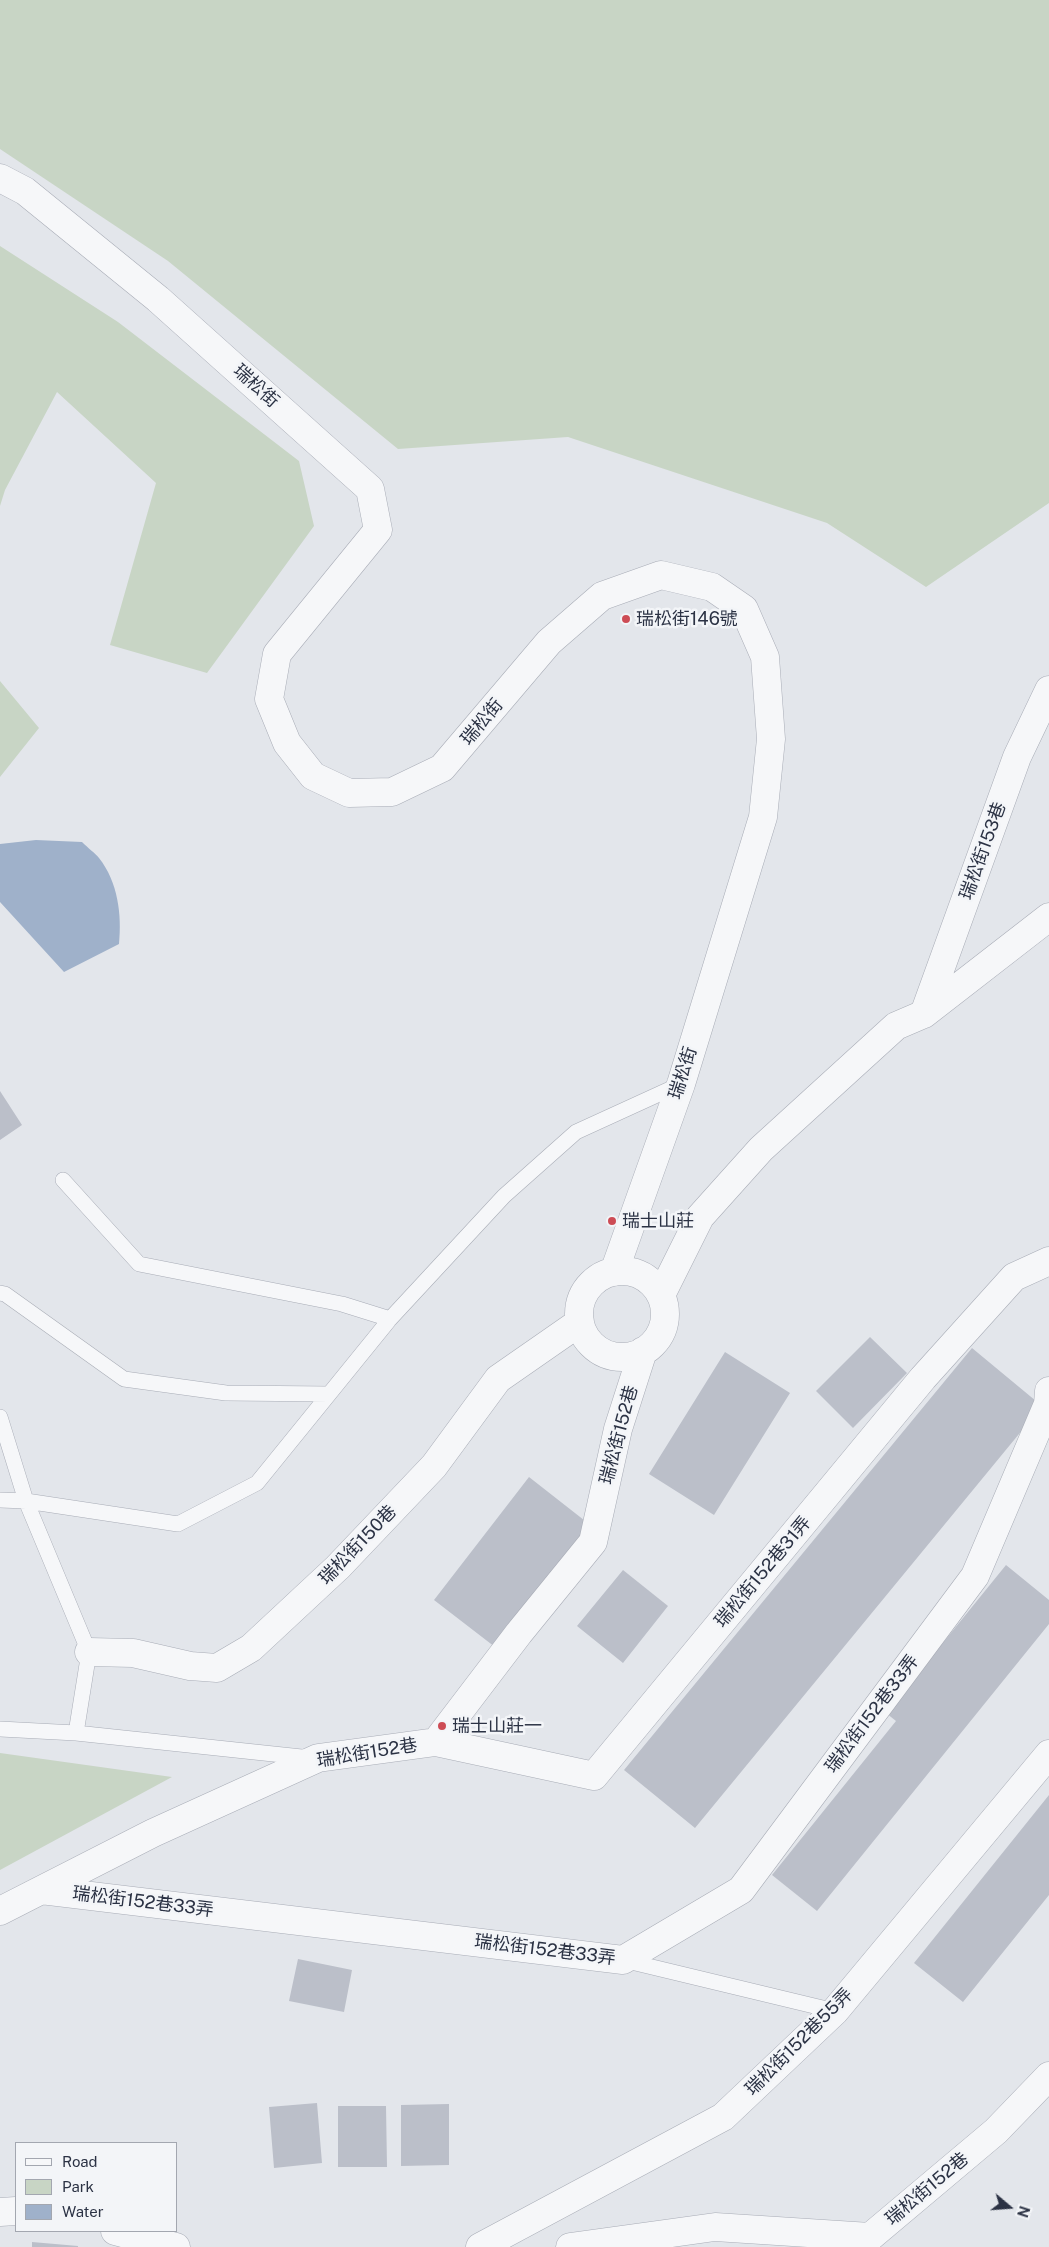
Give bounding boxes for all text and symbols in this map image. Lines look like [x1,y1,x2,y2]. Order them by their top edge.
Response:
street label: 瑞松街 [229,360,283,412]
place label: 瑞松街146號 [636,608,738,630]
marker: 瑞松街146號 [620,613,632,625]
street label: 瑞松街 [456,694,508,750]
street label: 瑞松街153巷 [955,799,1011,903]
street label: 瑞松街 [664,1044,702,1102]
place label: 瑞士山莊 [622,1210,694,1232]
marker: 瑞士山莊 [606,1215,618,1227]
street label: 瑞松街152巷 [595,1383,643,1487]
street label: 瑞松街150巷 [315,1501,401,1589]
street label: 瑞松街152巷31弄 [710,1512,816,1632]
street label: 瑞松街152巷33弄 [821,1651,923,1777]
place label: 瑞士山莊一 [452,1715,542,1737]
marker: 瑞士山莊一 [436,1720,448,1732]
street label: 瑞松街152巷 [315,1734,419,1772]
street label: 瑞松街152巷33弄 [71,1883,215,1921]
street label: 瑞松街152巷33弄 [473,1931,617,1969]
street label: 瑞松街152巷55弄 [741,1984,857,2100]
legend [15,2142,178,2232]
street label: 瑞松街152巷 [881,2148,973,2230]
text: Road [62,2153,98,2170]
text: Park [62,2178,94,2195]
north arrow [984,2182,1034,2232]
text: Water [62,2203,104,2220]
text: N [1014,2204,1033,2219]

